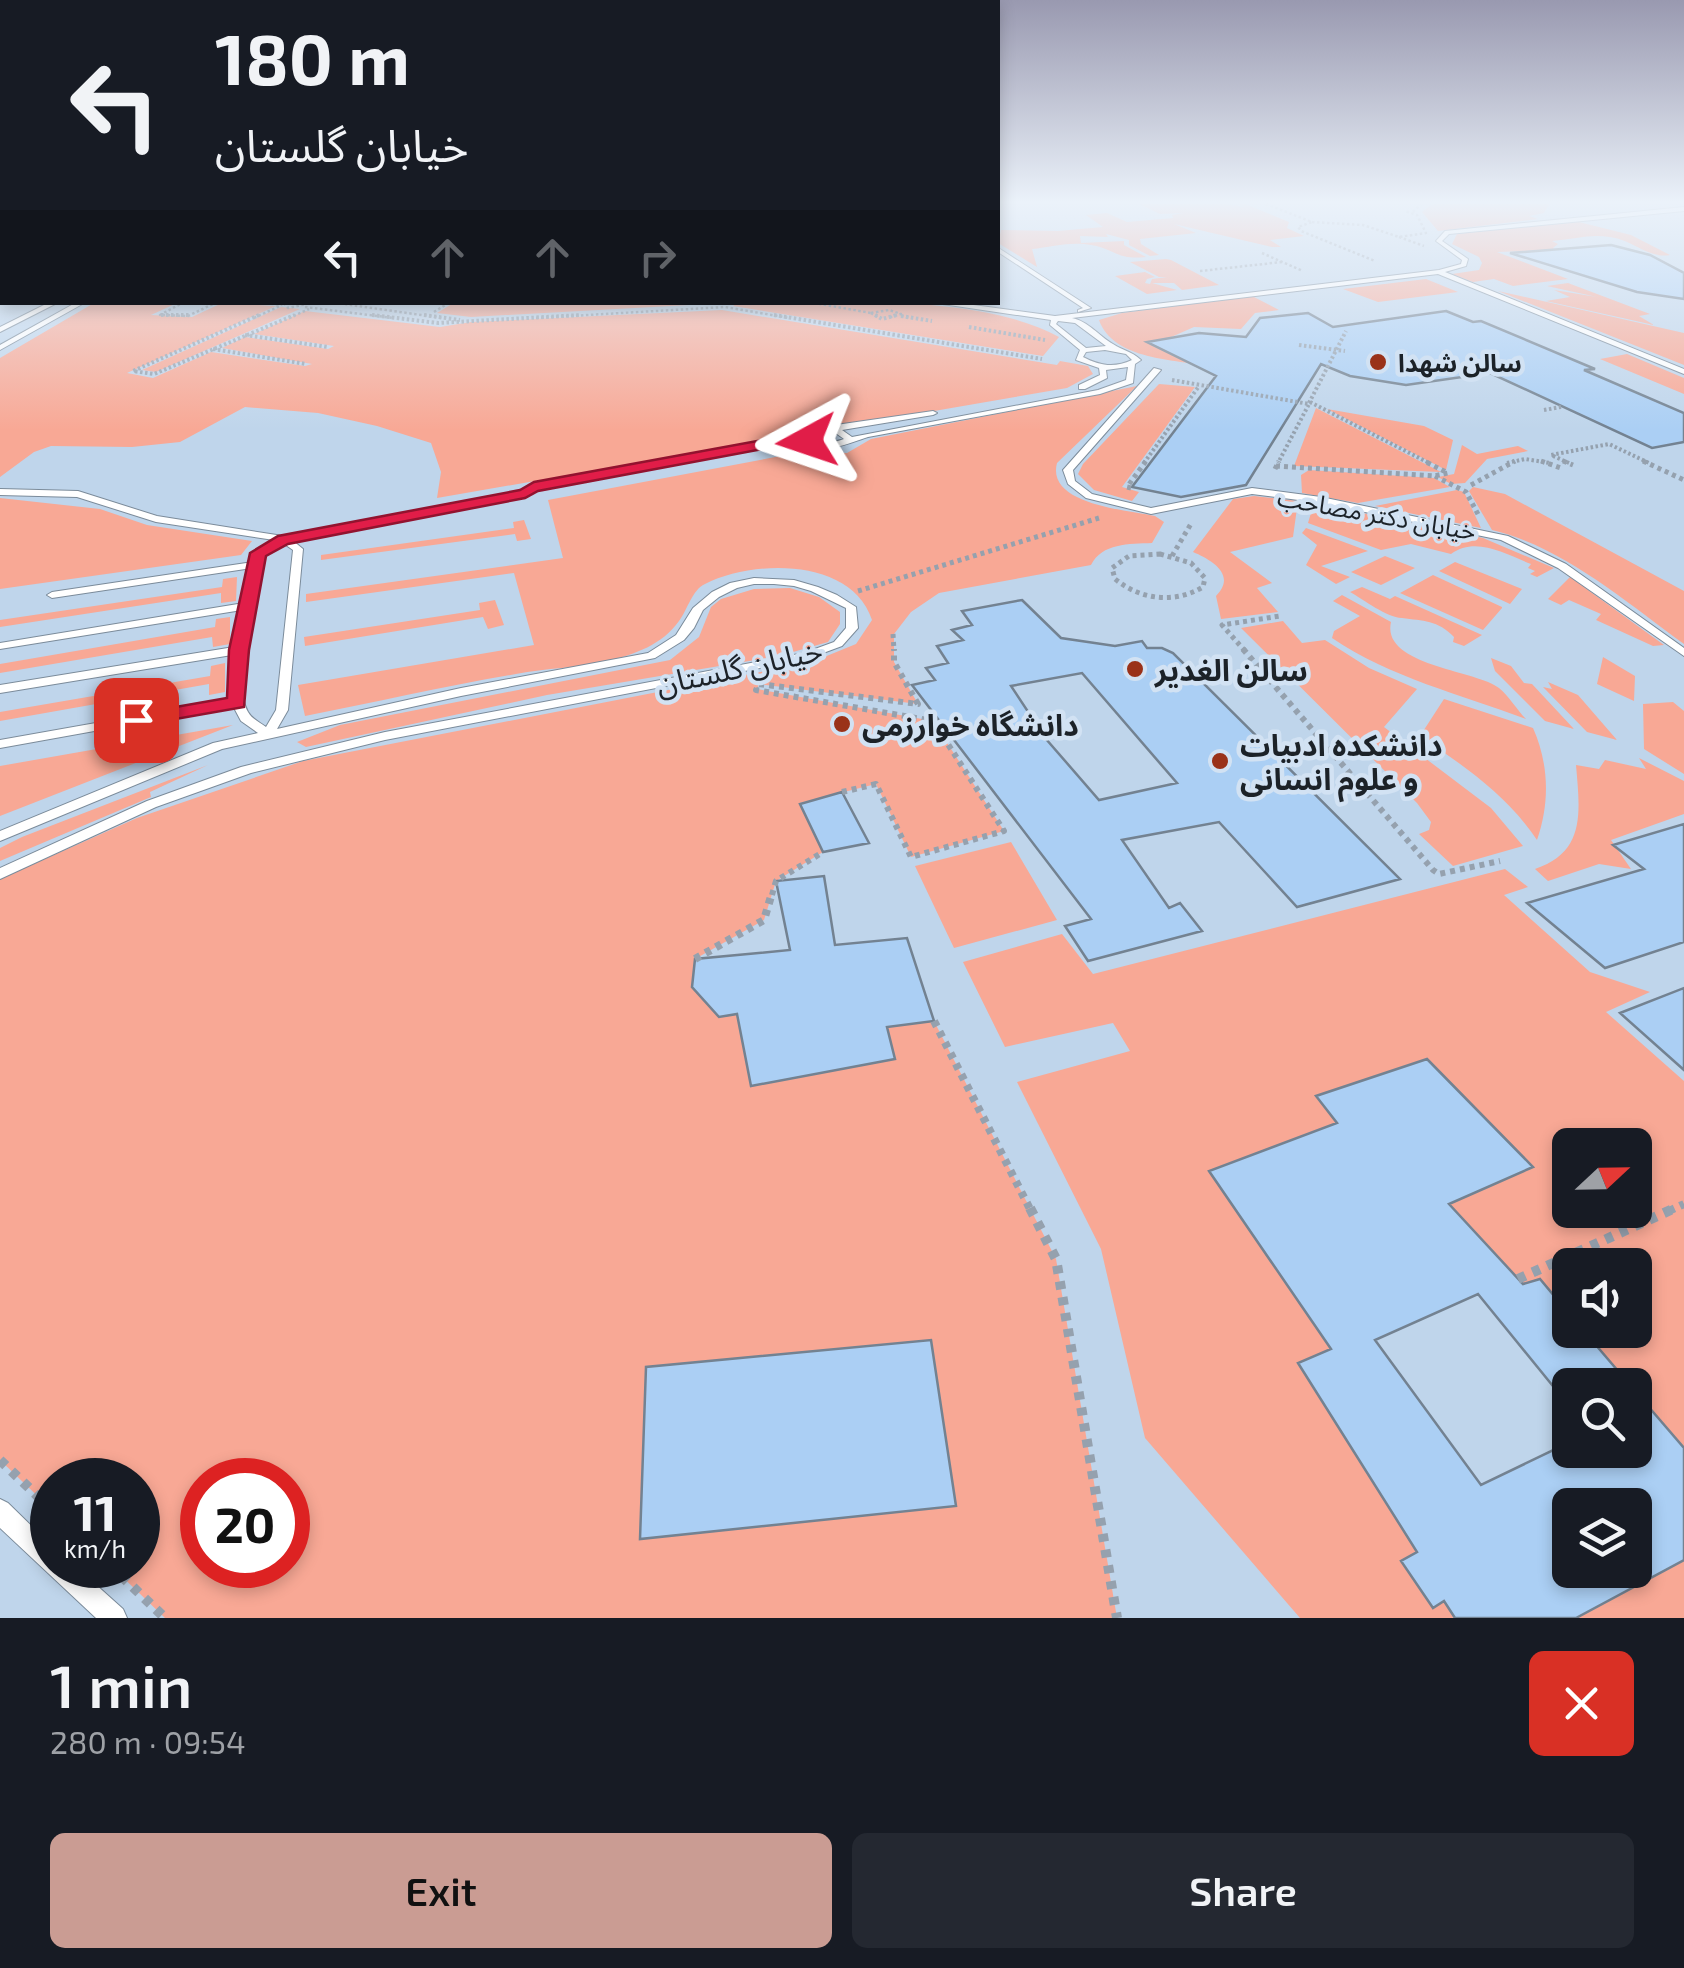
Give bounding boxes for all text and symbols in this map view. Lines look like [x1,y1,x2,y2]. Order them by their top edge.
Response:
text: 180 m [215,15,410,99]
icon: left [50,40,180,170]
text: خیابان گلستان [215,117,468,171]
icon: left [315,230,370,285]
icon: ahead [420,230,475,285]
icon: ahead [525,230,580,285]
icon: right [630,230,685,285]
place label: سالن شهدا [1398,347,1522,378]
marker: سالن شهدا [1367,351,1389,373]
position arrow [755,389,859,493]
street label: خیابان دکتر مصاحب [1275,481,1479,546]
street label: خیابان گلستان [653,631,826,702]
place label: سالن الغدیر [1153,651,1308,688]
marker: سالن الغدیر [1124,658,1146,680]
pin [94,678,179,763]
icon: arrive [109,693,164,748]
place label: دانشگاه خوارزمی [862,706,1079,743]
marker: دانشگاه خوارزمی [831,713,853,735]
place label: دانشکده ادبیات و علوم انسانی [1240,726,1443,803]
marker: دانشکده ادبیات و علوم انسانی [1209,750,1231,772]
north arrow [1552,1128,1652,1228]
map controls [1552,1128,1652,1588]
button: sound [1552,1248,1652,1348]
button: search [1552,1368,1652,1468]
speed limit sign: 20 [180,1458,310,1588]
text: 11 [73,1481,117,1541]
button: layers [1552,1488,1652,1588]
text: km/h [64,1533,126,1563]
text: 1 min [50,1648,192,1720]
button: close [1529,1651,1634,1756]
text: 280 m · 09:54 [50,1722,246,1760]
button: Exit [50,1833,832,1948]
button: Share [852,1833,1634,1948]

